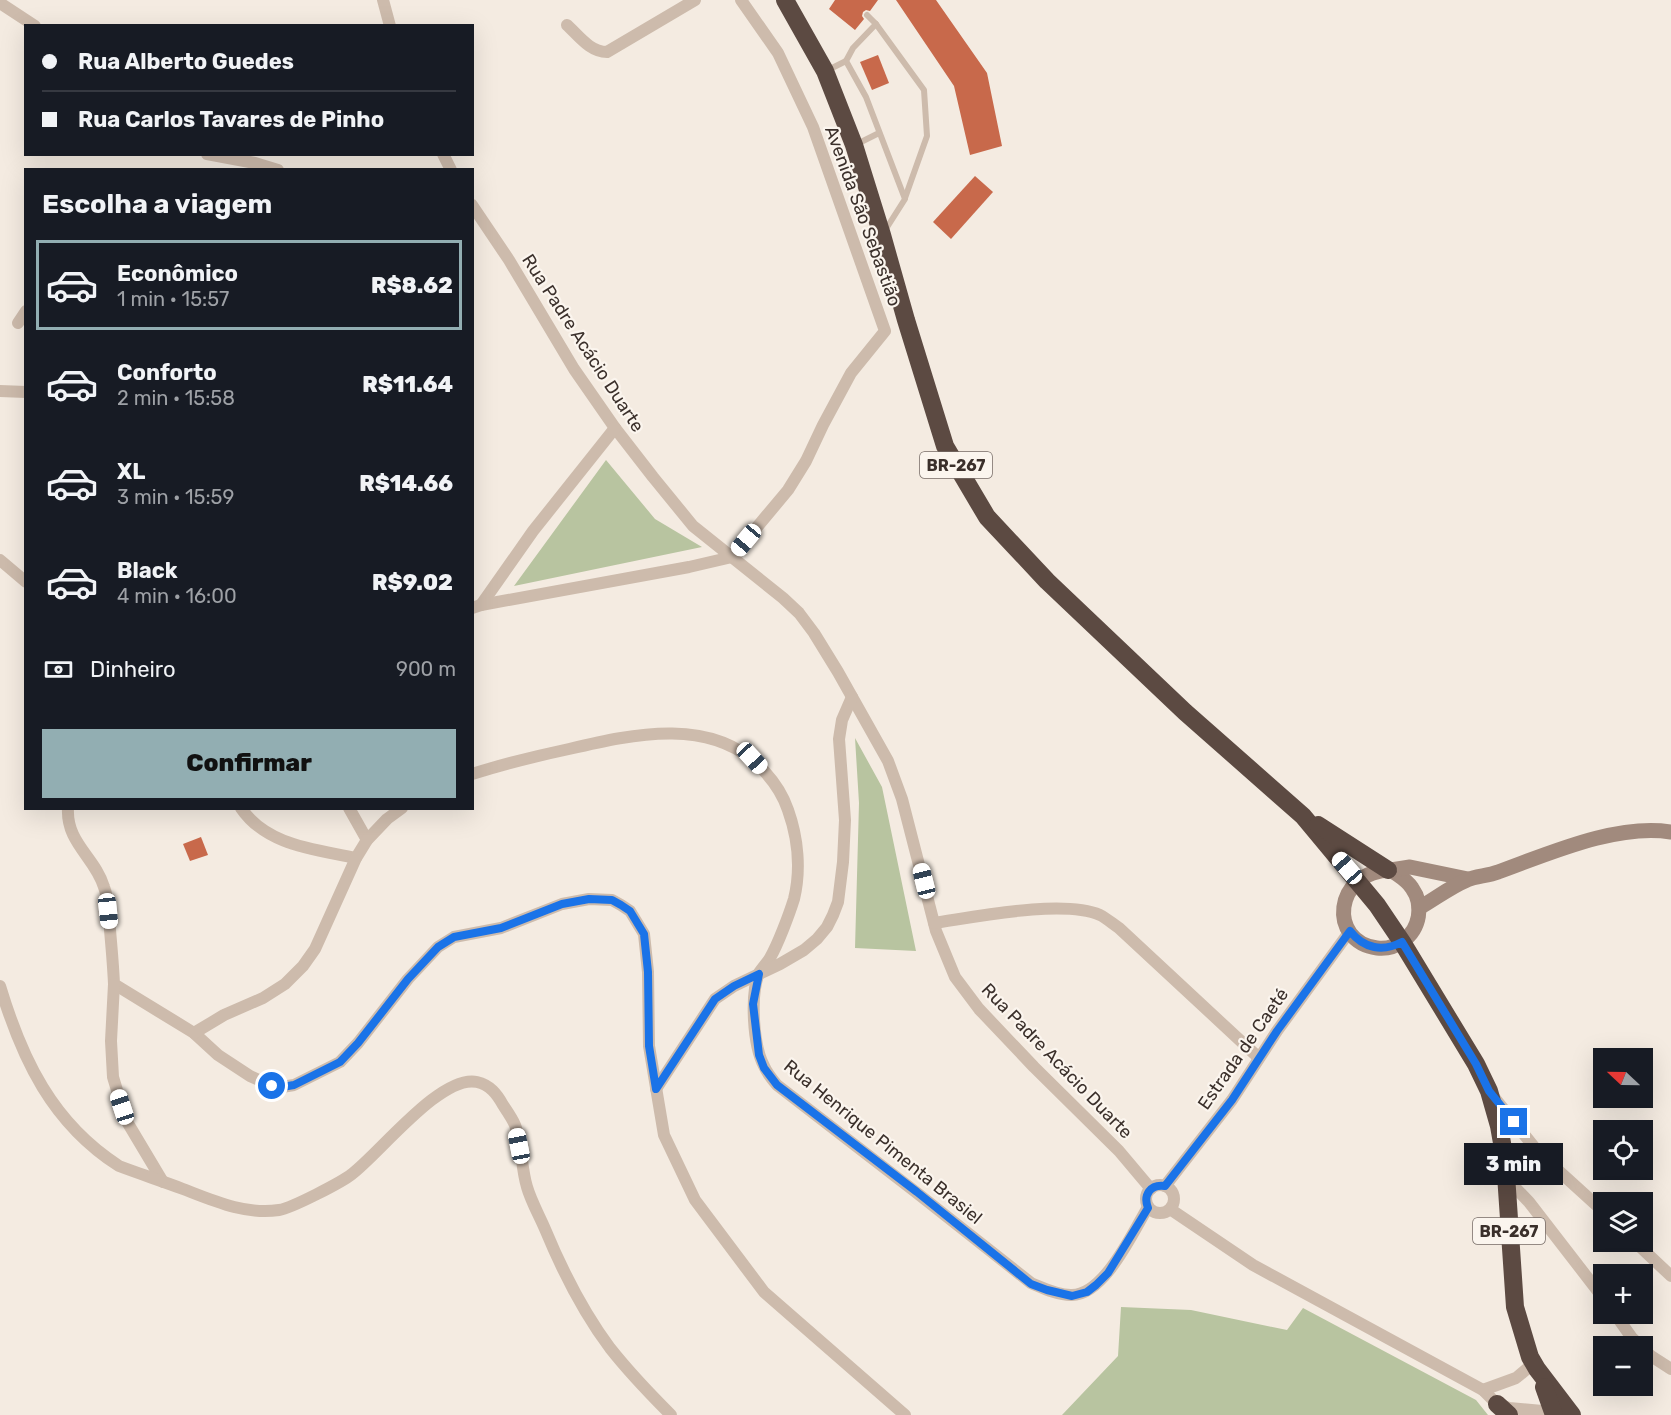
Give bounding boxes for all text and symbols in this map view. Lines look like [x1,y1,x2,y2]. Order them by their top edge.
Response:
text: Rua Alberto Guedes [78,48,294,75]
text: Rua Carlos Tavares de Pinho [78,106,384,133]
street label: Avenida São Sebastião [820,123,906,309]
text: Escolha a viagem [42,188,272,220]
street label: Rua Padre Acácio Duarte [517,250,649,436]
icon: car [45,258,99,312]
text: Econômico [117,260,238,287]
text: R$8.62 [371,272,453,299]
text: 1 min · 15:57 [117,287,229,311]
icon: car [45,357,99,411]
text: Conforto [117,359,217,386]
text: R$11.64 [362,371,453,398]
text: 2 min · 15:58 [117,386,235,410]
road number: BR-267 [920,452,992,478]
icon: car [45,456,99,510]
text: XL [117,458,145,485]
text: R$14.66 [359,470,453,497]
text: 3 min · 15:59 [117,485,234,509]
car [728,520,764,560]
icon: car [45,555,99,609]
text: Black [117,557,178,584]
text: R$9.02 [372,569,453,596]
text: 4 min · 16:00 [117,584,237,608]
icon: cash [42,653,75,686]
text: Dinheiro [90,656,176,683]
text: 900 m [396,657,456,681]
button: Confirmar [42,729,456,798]
car [733,739,771,777]
car [1328,849,1366,887]
car [911,861,937,901]
car [97,892,119,930]
street label: Rua Padre Acácio Duarte [977,979,1137,1143]
street label: Estrada de Caeté [1193,984,1293,1114]
north arrow [1593,1048,1653,1108]
map controls [1593,1048,1653,1396]
street label: Rua Henrique Pimenta Brasiel [779,1055,987,1229]
route start [258,1072,285,1099]
car [108,1087,136,1127]
route end [1500,1108,1527,1135]
button: locate [1593,1120,1653,1180]
car [507,1127,531,1165]
callout: 3 min [1464,1143,1564,1185]
text: 3 min [1486,1152,1541,1176]
button: layers [1593,1192,1653,1252]
road number: BR-267 [1473,1218,1545,1244]
button: + [1593,1264,1653,1324]
button: − [1593,1336,1653,1396]

